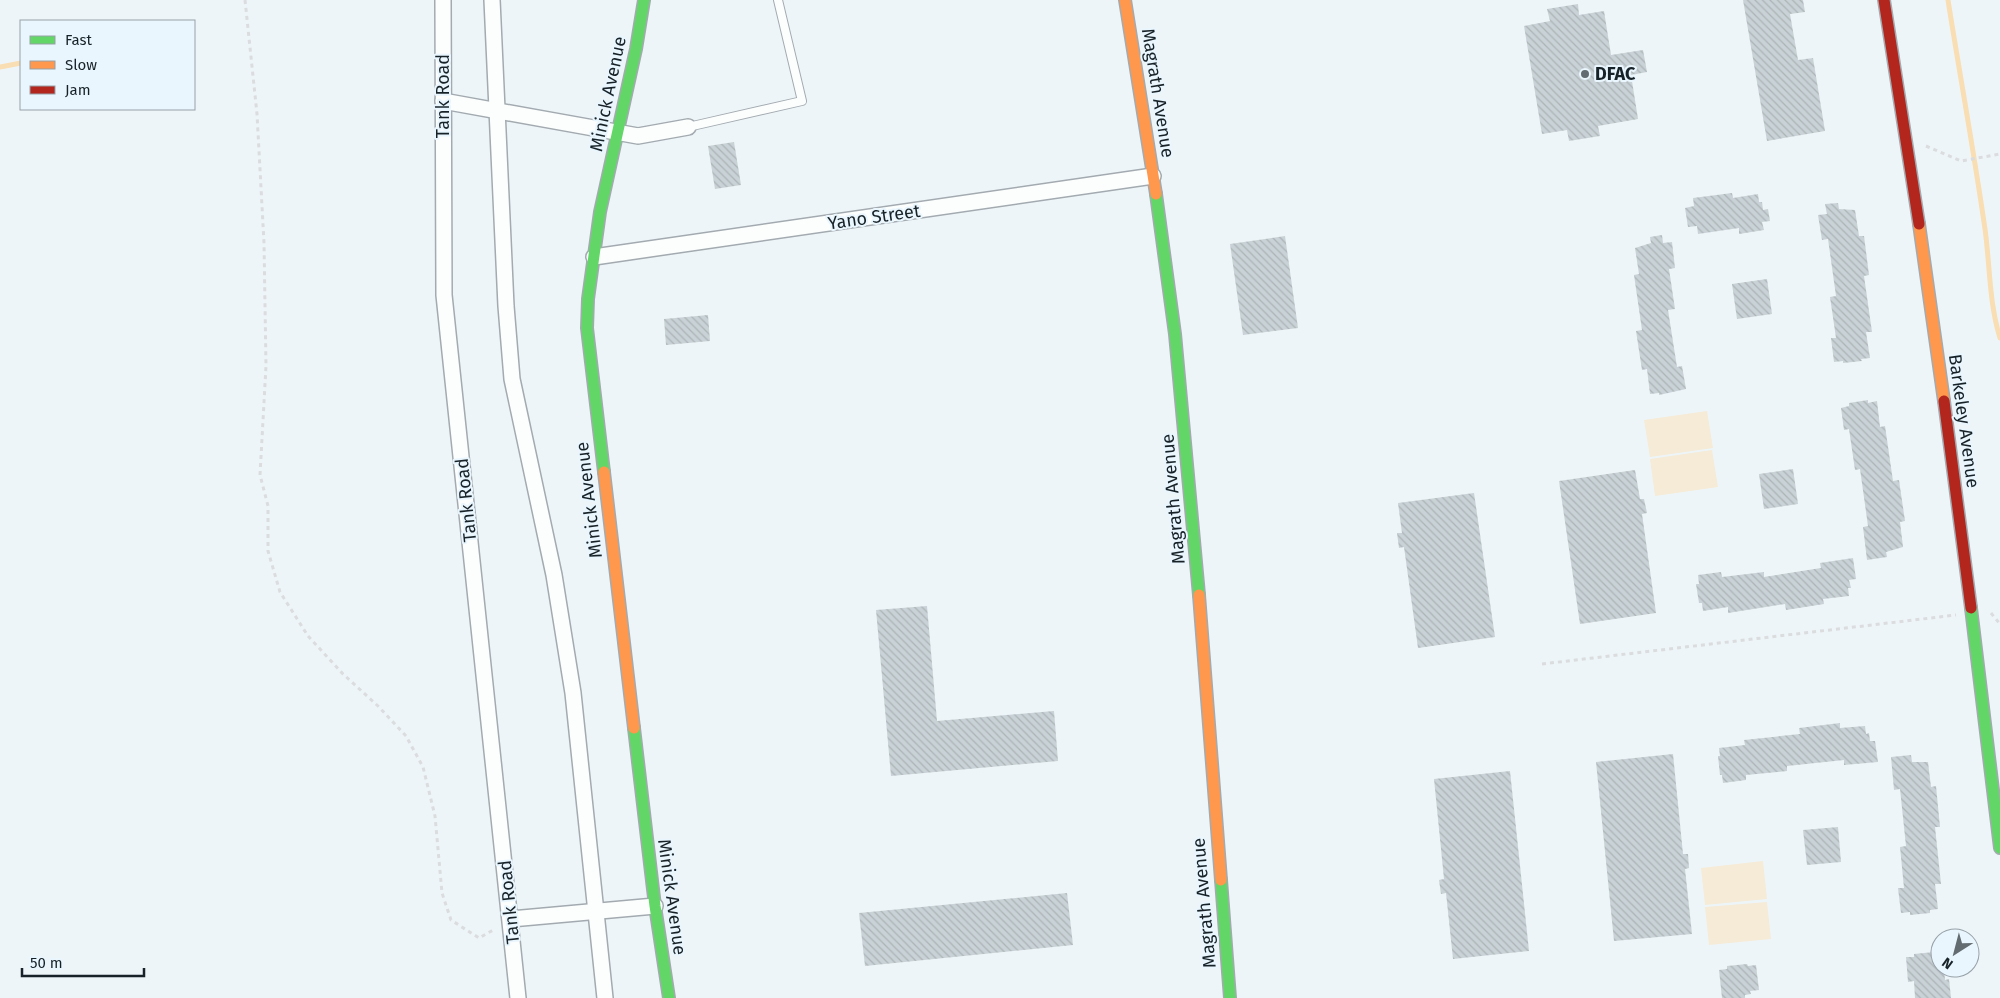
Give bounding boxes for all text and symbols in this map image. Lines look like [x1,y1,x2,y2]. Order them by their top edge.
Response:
legend [20,20,195,110]
street label: Magrath Avenue [1137,27,1179,159]
text: Fast [65,31,92,49]
street label: Minick Avenue [585,34,631,154]
street label: Tank Road [432,54,454,138]
text: Slow [65,56,97,74]
place label: DFAC [1595,63,1636,85]
marker: DFAC [1579,68,1591,80]
text: Jam [65,81,91,99]
street label: Yano Street [826,200,922,234]
street label: Barkeley Avenue [1944,353,1984,489]
street label: Magrath Avenue [1156,433,1190,565]
street label: Minick Avenue [571,441,607,559]
street label: Tank Road [451,457,481,543]
street label: Magrath Avenue [1187,837,1221,969]
street label: Minick Avenue [653,838,691,956]
street label: Tank Road [494,859,524,945]
north arrow [1930,928,1980,978]
scale bar [22,946,145,978]
text: 50 m [30,954,63,972]
text: N [1939,954,1956,973]

